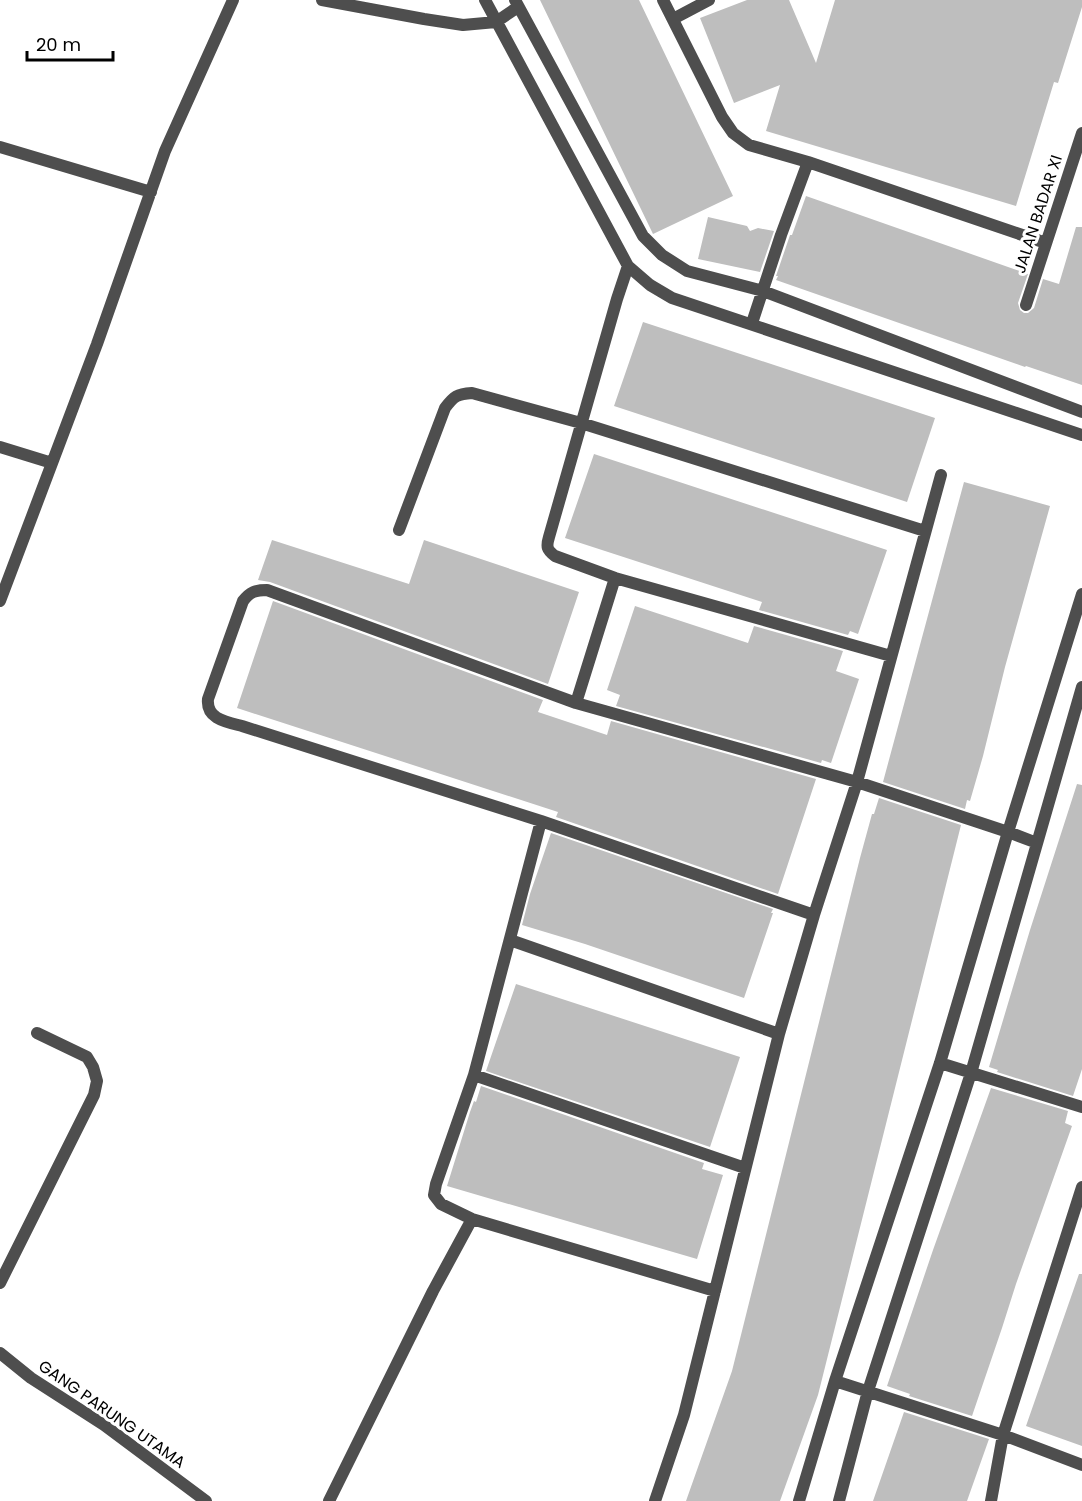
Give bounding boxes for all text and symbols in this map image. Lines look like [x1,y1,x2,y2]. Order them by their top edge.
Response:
scale bar [27,24,112,62]
text: 20 m [36,32,81,57]
street label: JALAN BADAR XI [1008,152,1068,276]
street label: GANG PARUNG UTAMA [34,1355,190,1474]

